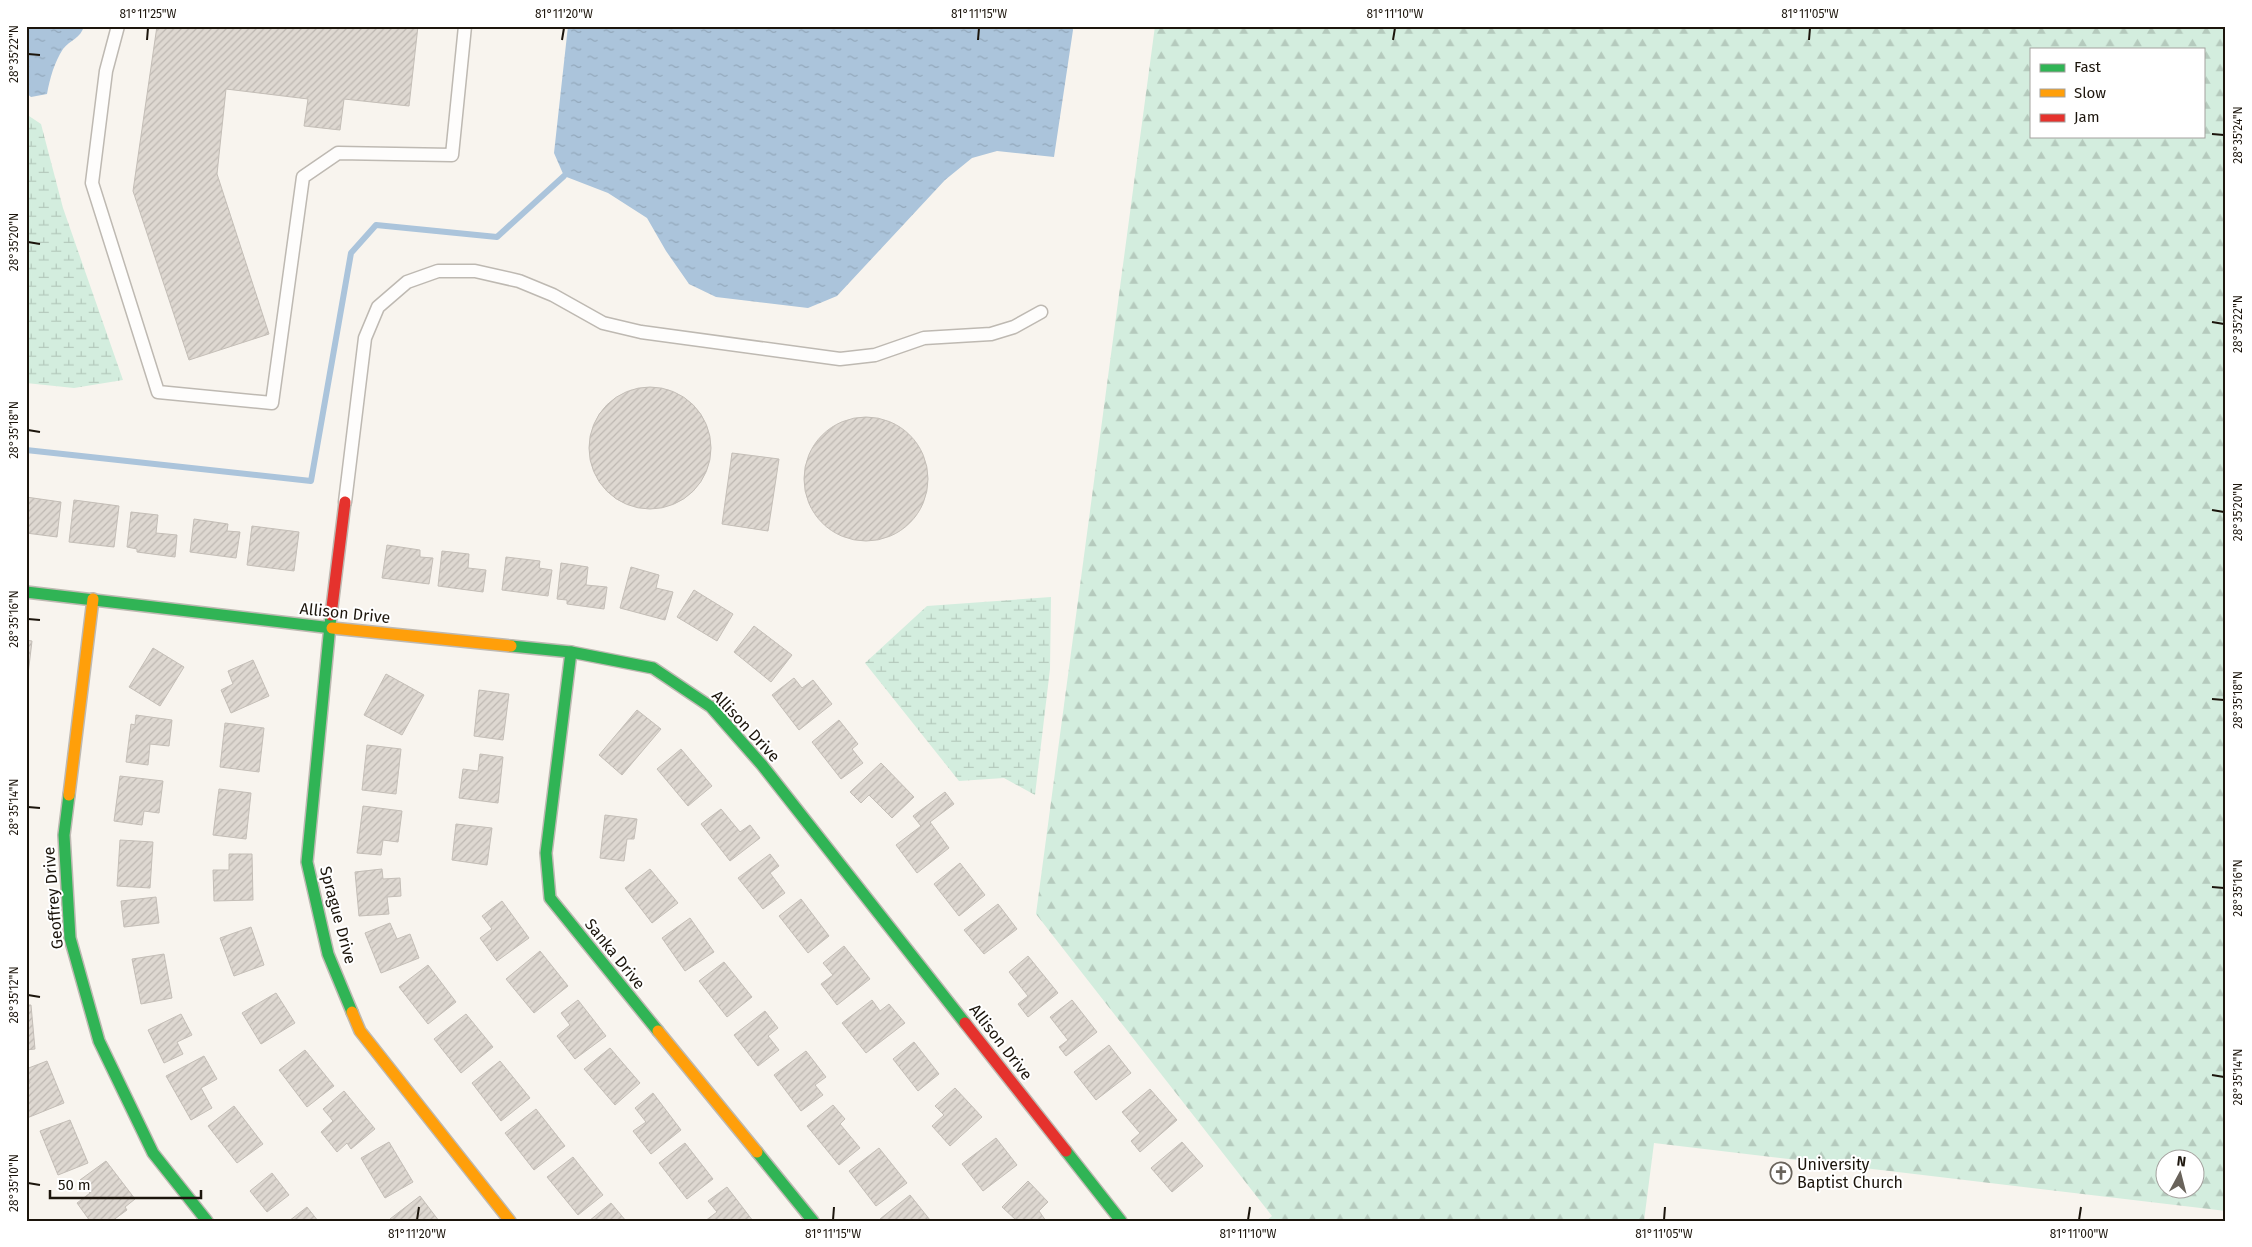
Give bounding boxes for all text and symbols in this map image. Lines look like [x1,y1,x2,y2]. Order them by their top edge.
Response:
text: 81°11'25"W [120,7,177,21]
text: 81°11'20"W [535,7,593,21]
text: 81°11'15"W [951,7,1007,21]
text: 81°11'10"W [1366,7,1424,21]
text: 81°11'05"W [1781,7,1839,21]
text: 28°35'22"N [7,25,21,83]
legend [2030,48,2204,138]
text: Fast [2074,58,2101,76]
text: Slow [2074,84,2106,102]
text: 28°35'24"N [2231,106,2245,164]
text: Jam [2074,108,2100,126]
text: 28°35'20"N [7,213,21,271]
text: 28°35'22"N [2231,295,2245,353]
text: 28°35'18"N [7,401,21,459]
text: 28°35'20"N [2231,483,2245,541]
text: 28°35'16"N [7,590,21,648]
street label: Allison Drive [299,599,391,627]
text: 28°35'18"N [2231,671,2245,729]
street label: Allison Drive [708,686,784,766]
text: 28°35'14"N [7,778,21,836]
street label: Geoffrey Drive [39,846,67,950]
text: 28°35'16"N [2231,859,2245,917]
street label: Sprague Drive [316,864,360,966]
street label: Sanka Drive [581,915,649,993]
text: 28°35'12"N [7,966,21,1024]
street label: Allison Drive [965,1000,1037,1084]
text: 28°35'14"N [2231,1048,2245,1106]
north arrow [2154,1150,2204,1200]
text: N [2176,1153,2187,1171]
text: 28°35'10"N [7,1154,21,1212]
place label: University Baptist Church [1797,1155,1903,1192]
church icon: University Baptist Church [1769,1161,1793,1185]
scale bar [50,1167,201,1199]
text: 50 m [58,1176,91,1194]
text: 81°11'20"W [388,1227,446,1241]
text: 81°11'15"W [805,1227,861,1241]
text: 81°11'10"W [1219,1227,1277,1241]
text: 81°11'05"W [1635,1227,1693,1241]
text: 81°11'00"W [2050,1227,2108,1241]

